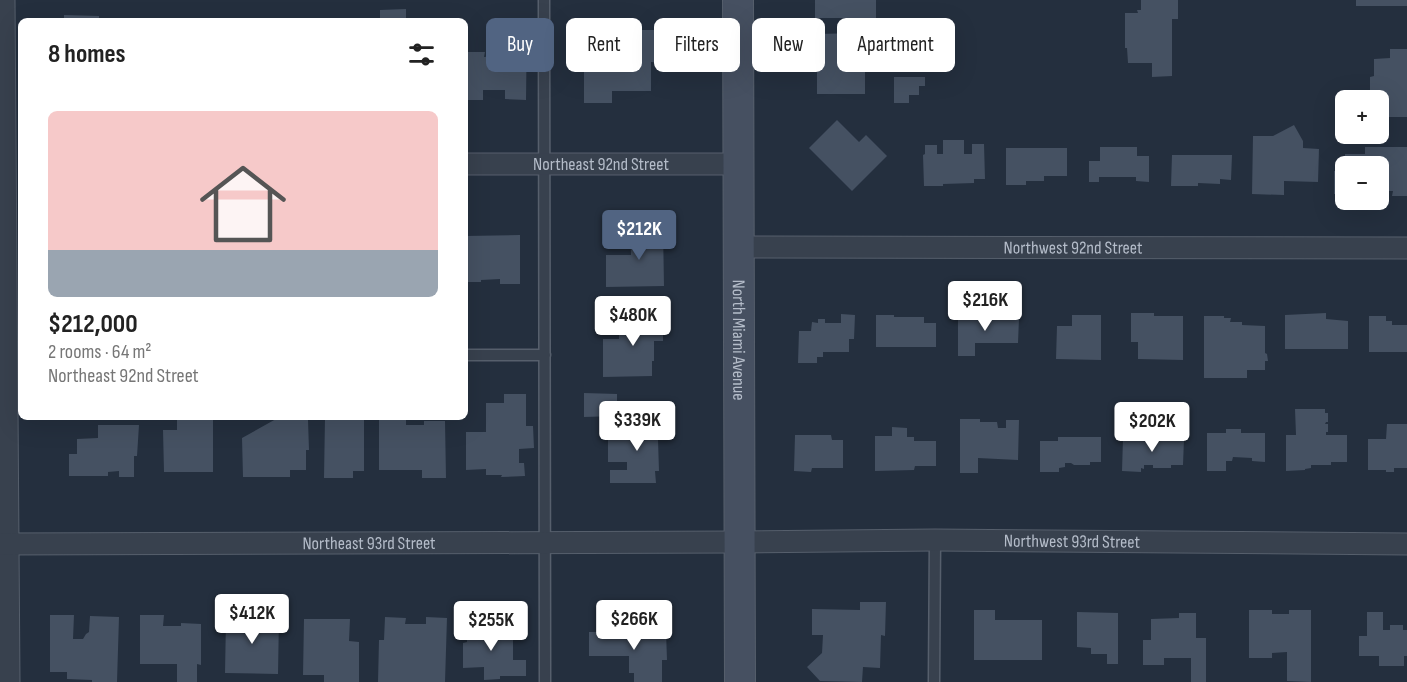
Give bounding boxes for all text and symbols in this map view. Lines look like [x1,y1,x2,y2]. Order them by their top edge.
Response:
chip: Buy [486,18,554,72]
chip: Rent [566,18,642,72]
chip: Filters [654,18,740,72]
chip: New [752,18,825,72]
chip: Apartment [837,18,955,72]
icon: filters [405,38,438,71]
text: 8 homes [48,39,126,70]
map controls [1335,90,1389,210]
button: + [1335,90,1389,144]
icon: home [189,150,297,258]
street label: Northeast 92nd Street [533,154,669,175]
button: − [1335,156,1389,210]
pin: $212K [597,210,681,261]
text: $212K [616,217,662,241]
street label: Northwest 92nd Street [1003,237,1143,258]
street label: North Miami Avenue [728,279,750,401]
pin: $216K [943,281,1027,332]
text: $216K [962,288,1008,312]
pin: $480K [591,296,675,347]
text: $480K [609,303,657,327]
text: $212,000 [48,309,138,340]
text: 2 rooms · 64 m² [48,340,152,364]
text: Northeast 92nd Street [48,364,199,388]
pin: $339K [595,401,679,452]
pin: $202K [1110,402,1194,453]
text: $339K [613,408,661,432]
text: $202K [1128,409,1176,433]
street label: Northwest 93rd Street [1004,530,1141,552]
street label: Northeast 93rd Street [302,532,436,554]
pin: $412K [210,594,294,645]
pin: $266K [592,600,676,651]
text: $412K [229,601,275,625]
pin: $255K [449,601,533,652]
text: $266K [610,607,658,631]
text: $255K [468,608,514,632]

